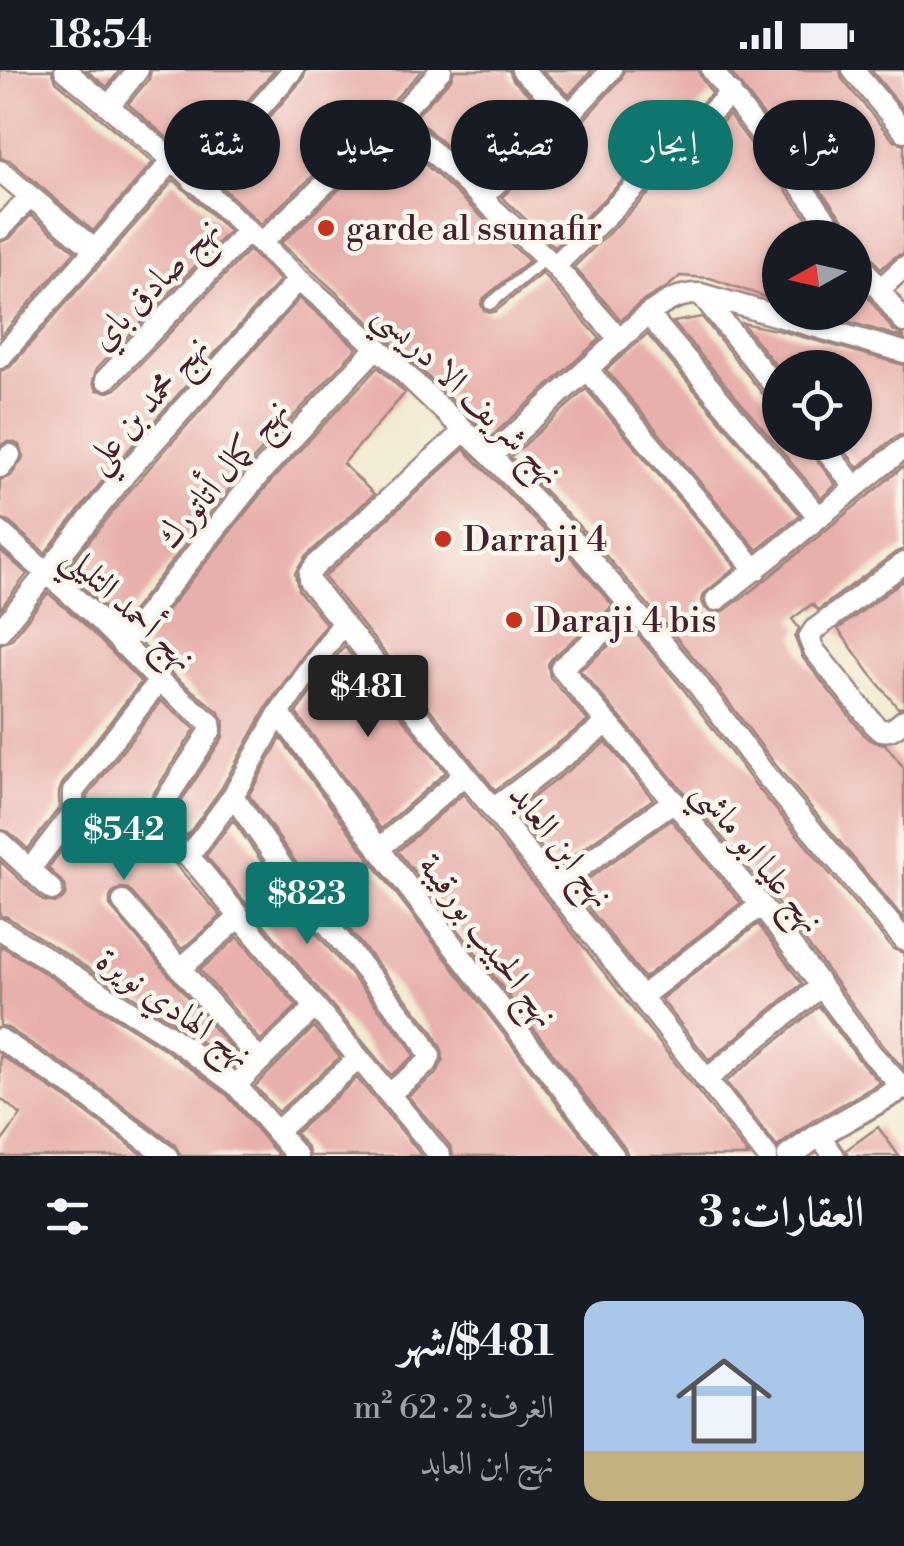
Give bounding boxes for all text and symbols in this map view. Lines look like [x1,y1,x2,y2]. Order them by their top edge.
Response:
text: 18:54 [50,12,152,59]
chip: شقة [164,100,280,190]
chip: جديد [300,100,431,190]
chip: تصفية [451,100,588,190]
chip: إيجار [608,100,733,190]
chip: شراء [753,100,875,190]
street label: نهج صادق باي [81,208,235,365]
place label: garde al ssunafir [346,208,602,251]
marker: garde al ssunafir [315,217,337,239]
north arrow [762,220,872,330]
map controls [762,220,872,460]
street label: نهج شريف الا دريسي [358,293,571,502]
street label: نهج محمد بن علي [76,327,226,488]
button: locate [762,350,872,460]
street label: نهج كمال أتاتورك [145,388,305,563]
place label: Darraji 4 [463,519,607,562]
marker: Darraji 4 [432,528,454,550]
street label: نهج أحمد التليلي [47,533,207,688]
place label: Daraji 4 bis [534,600,717,643]
marker: Daraji 4 bis [503,609,525,631]
pin: $481 [309,655,427,740]
text: $481 [330,667,406,707]
street label: نهج عليا ابو ماشي [675,771,833,949]
street label: نهج ابن العابد [492,775,623,922]
pin: $542 [65,798,183,883]
text: $542 [84,810,164,850]
street label: نهج الحبيب بورقيبة [402,846,567,1041]
pin: $823 [248,862,366,947]
text: $823 [268,874,346,914]
street label: نهج الهادي نويرة [83,939,261,1084]
text: العقارات: 3 [698,1187,864,1240]
icon: filters [40,1189,95,1244]
text: $481/شهر [399,1316,554,1369]
icon: home [664,1341,784,1461]
text: الغرف: 2 · 62 m² [353,1388,554,1428]
text: نهج ابن العابد [420,1444,554,1484]

